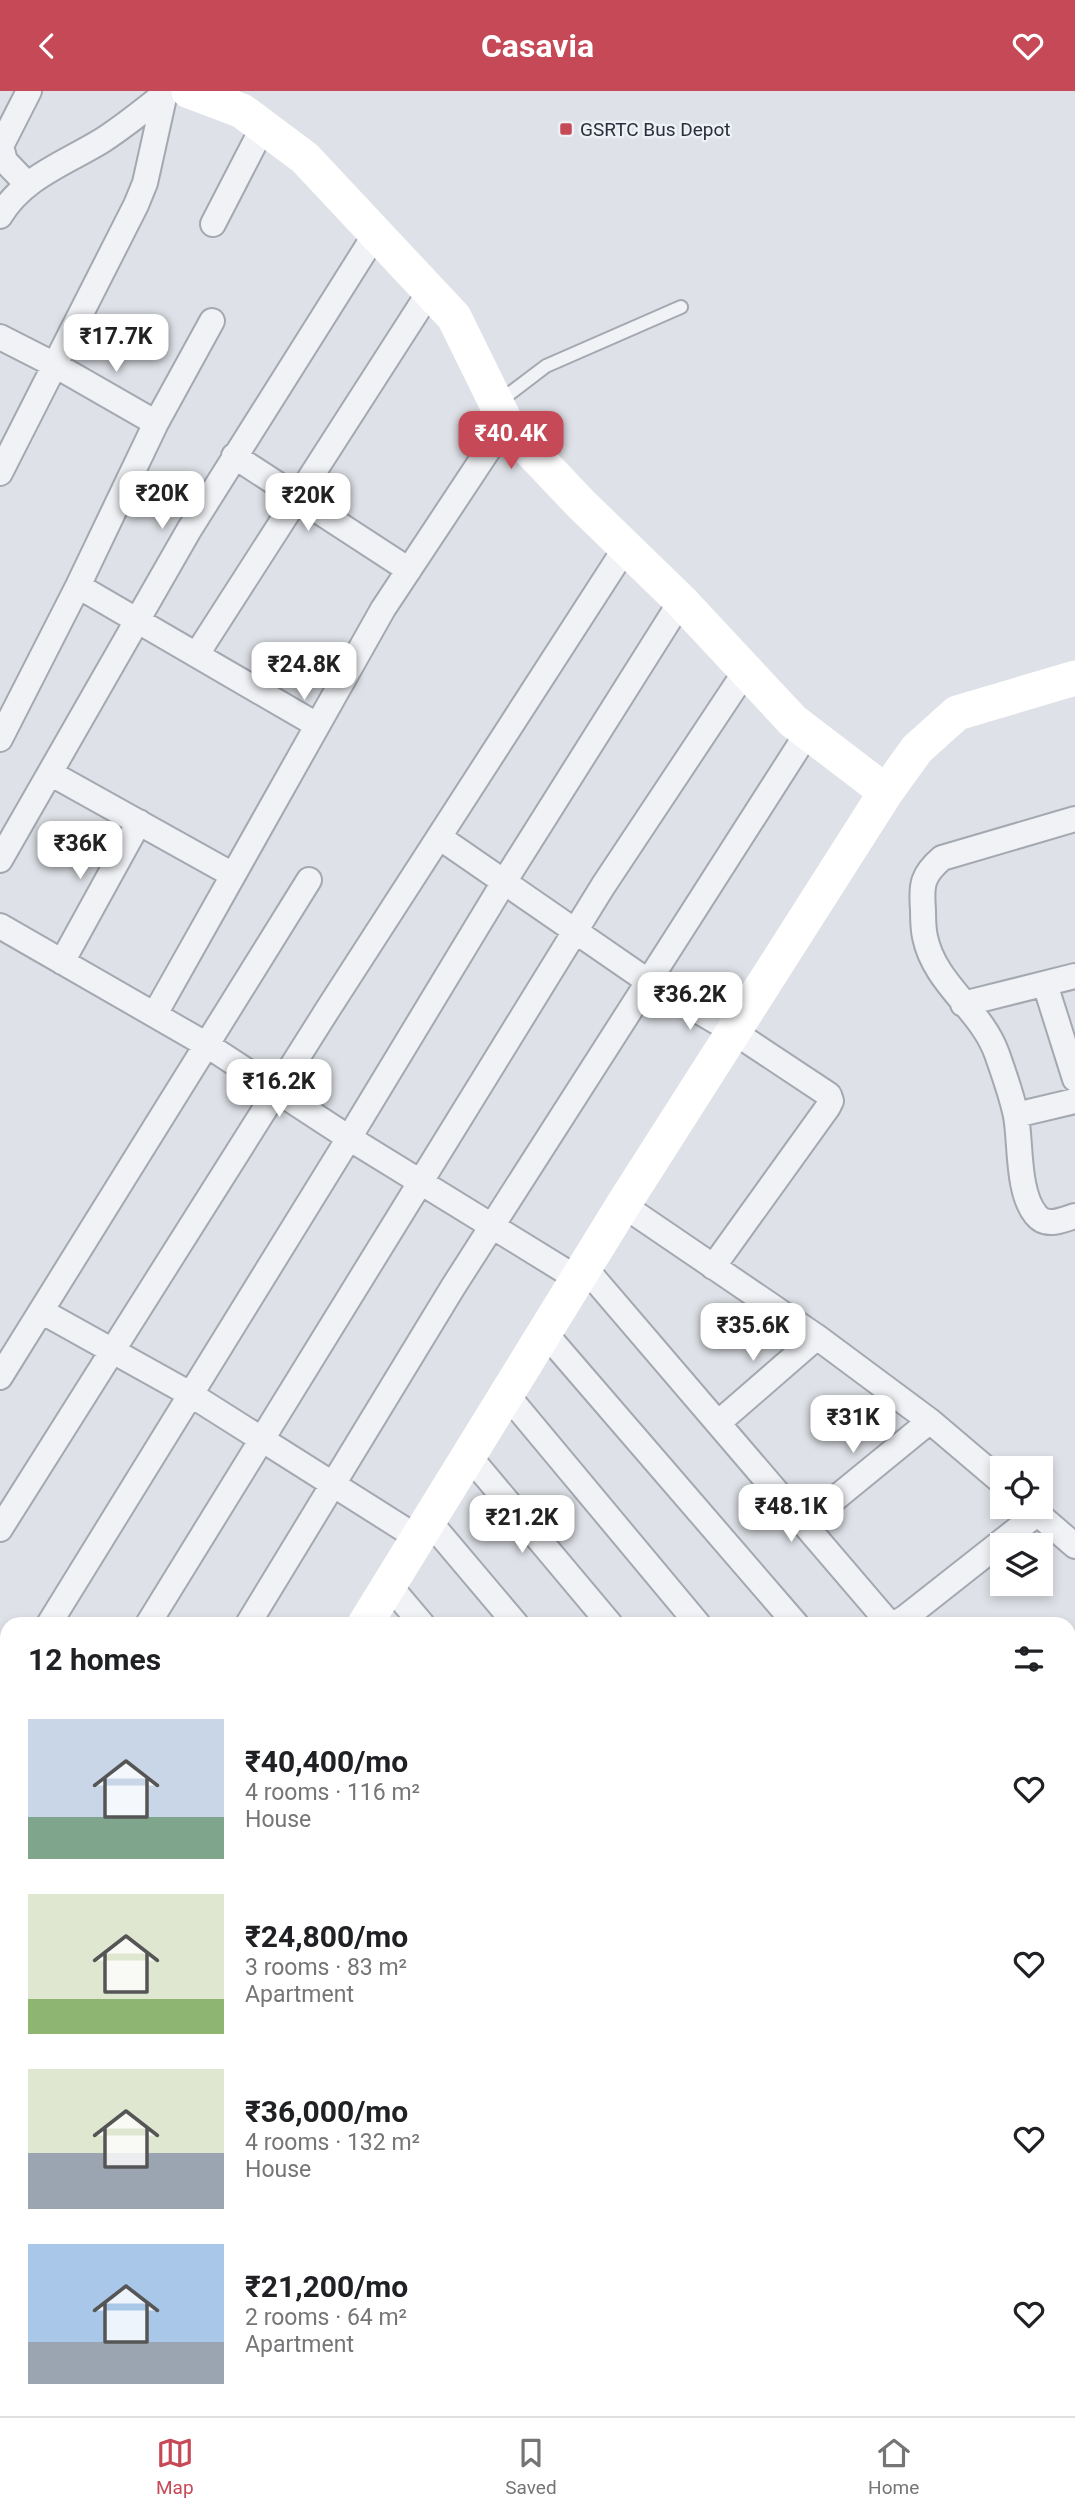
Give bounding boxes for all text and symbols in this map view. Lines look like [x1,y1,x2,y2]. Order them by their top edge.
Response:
icon: back [28,27,66,65]
text: Casavia [481,27,594,65]
icon: heart [1009,27,1047,65]
place label: GSRTC Bus Depot [580,118,730,141]
marker: GSRTC Bus Depot [558,121,574,137]
pin: ₹17.7K [59,315,173,374]
text: ₹17.7K [80,323,152,350]
pin: ₹40.4K [454,411,568,471]
text: ₹40.4K [475,420,547,447]
pin: ₹20K [121,471,203,531]
pin: ₹20K [267,473,349,533]
text: ₹20K [135,480,189,507]
text: ₹20K [281,482,335,509]
pin: ₹24.8K [247,643,361,702]
text: ₹24.8K [268,651,340,678]
pin: ₹36K [39,821,121,881]
text: ₹36K [53,830,107,857]
pin: ₹36.2K [633,972,747,1032]
text: ₹36.2K [654,981,726,1008]
pin: ₹16.2K [222,1059,336,1119]
text: ₹16.2K [243,1068,315,1095]
pin: ₹35.6K [696,1303,810,1363]
text: ₹35.6K [717,1312,789,1339]
pin: ₹31K [812,1395,894,1455]
text: ₹31K [826,1404,880,1431]
map controls [990,1456,1053,1596]
button: locate [990,1456,1053,1519]
pin: ₹48.1K [734,1485,848,1544]
text: ₹48.1K [755,1493,827,1520]
pin: ₹21.2K [465,1495,579,1555]
text: ₹21.2K [486,1504,558,1531]
button: layers [990,1533,1053,1596]
icon: filters [1010,1640,1048,1678]
text: 12 homes [28,1642,161,1677]
text: ₹40,400/mo [245,1744,408,1779]
icon: home [84,1747,168,1831]
icon: heart [1010,1770,1048,1808]
text: 4 rooms · 116 m² [245,1779,420,1806]
text: House [245,1806,311,1833]
text: ₹24,800/mo [245,1919,408,1954]
icon: home [84,1922,168,2006]
icon: heart [1010,1945,1048,1983]
text: 3 rooms · 83 m² [245,1954,407,1981]
text: Apartment [245,1981,354,2008]
text: ₹36,000/mo [245,2094,408,2129]
icon: home [84,2097,168,2181]
icon: heart [1010,2120,1048,2158]
text: 4 rooms · 132 m² [245,2129,420,2156]
text: House [245,2156,311,2183]
text: ₹21,200/mo [245,2269,408,2304]
icon: home [84,2272,168,2356]
icon: heart [1010,2295,1048,2333]
text: 2 rooms · 64 m² [245,2304,407,2331]
text: Apartment [245,2331,354,2358]
tab: Map [156,2434,194,2499]
tab: Saved [505,2434,557,2499]
tab: Home [868,2434,919,2499]

